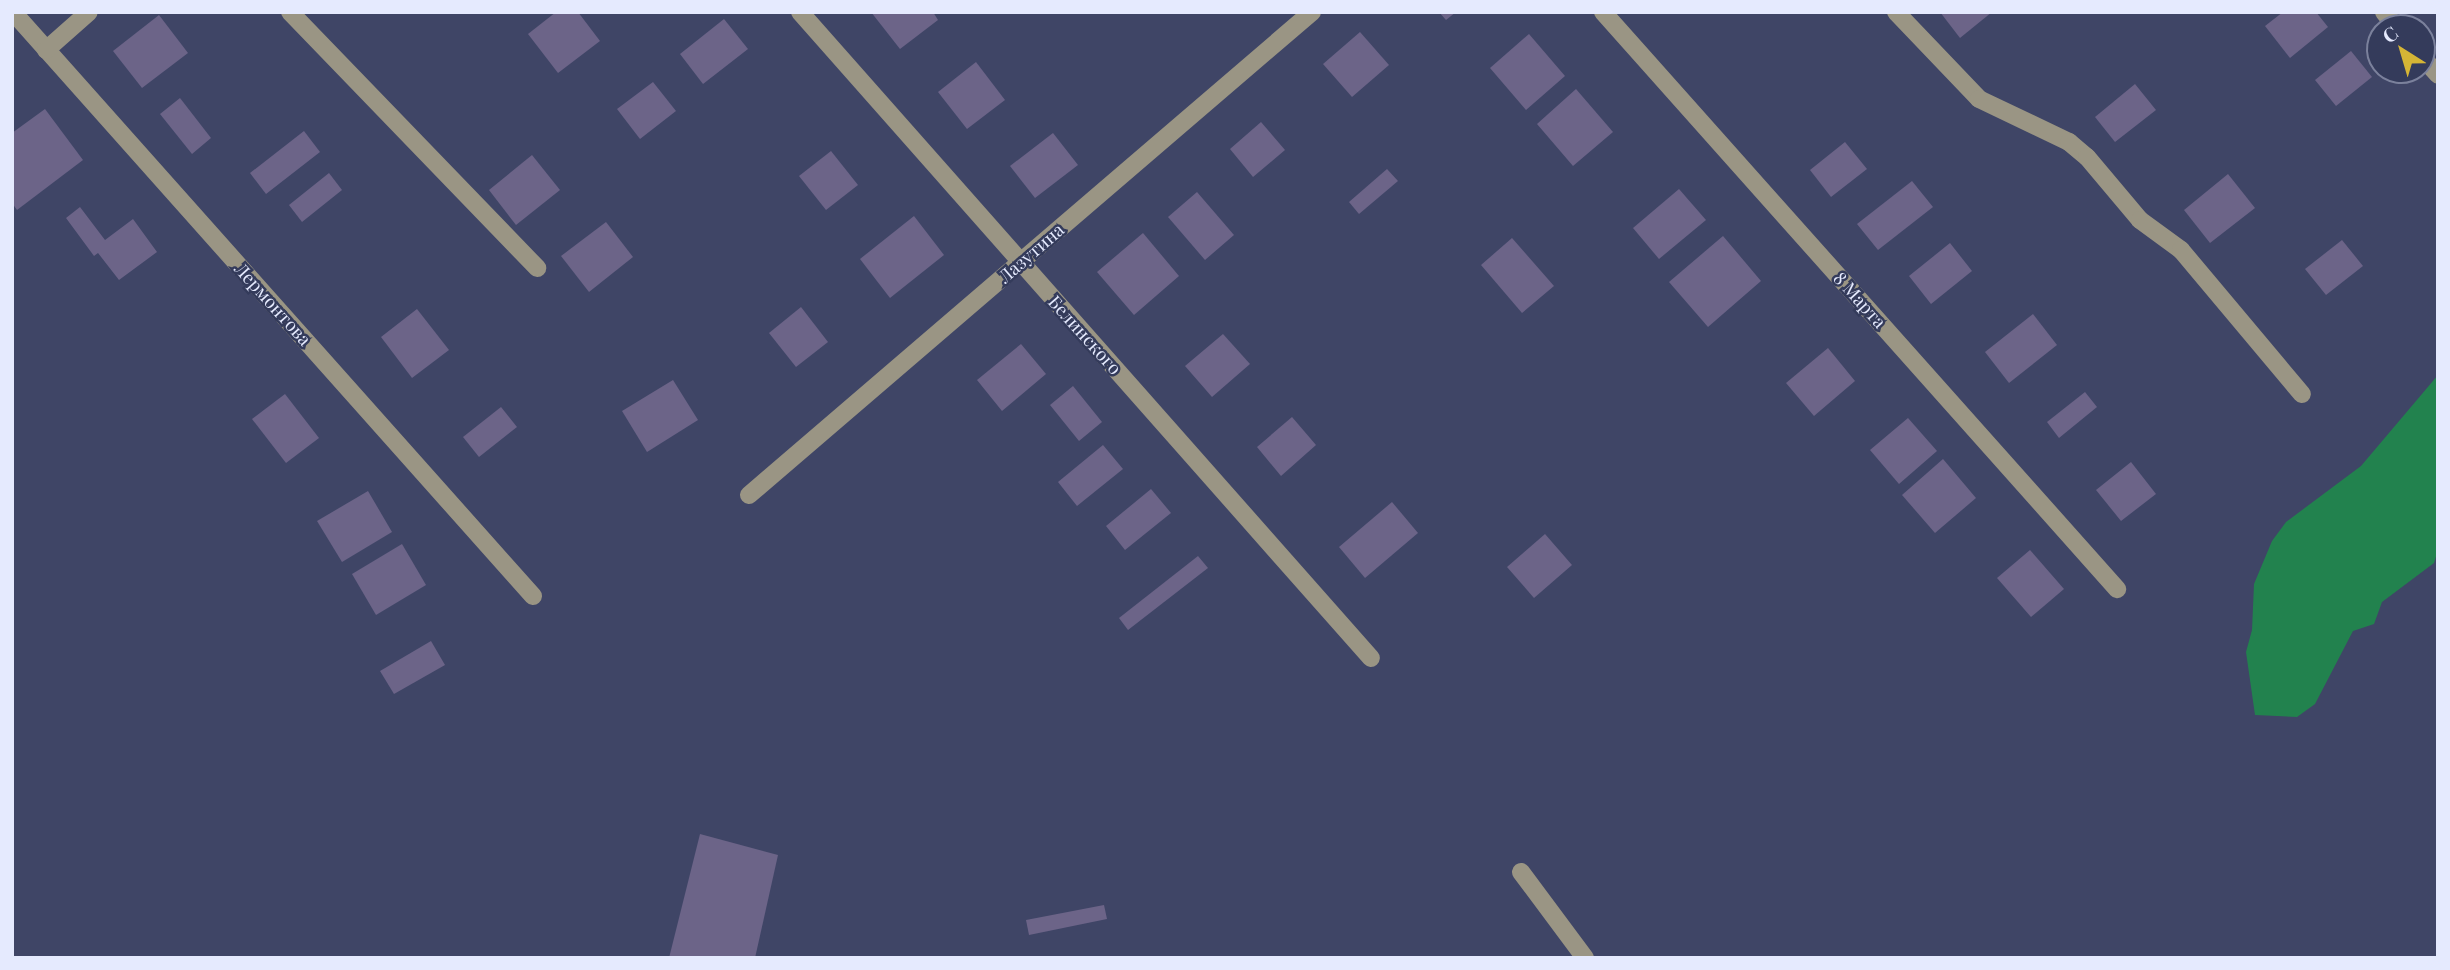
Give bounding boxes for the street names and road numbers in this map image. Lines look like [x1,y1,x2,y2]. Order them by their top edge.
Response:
street label: Лазутина [994,219,1068,287]
street label: Лермонтова [230,258,316,350]
street label: 8 Марта [1829,268,1891,332]
street label: Белинского [1044,291,1126,379]

